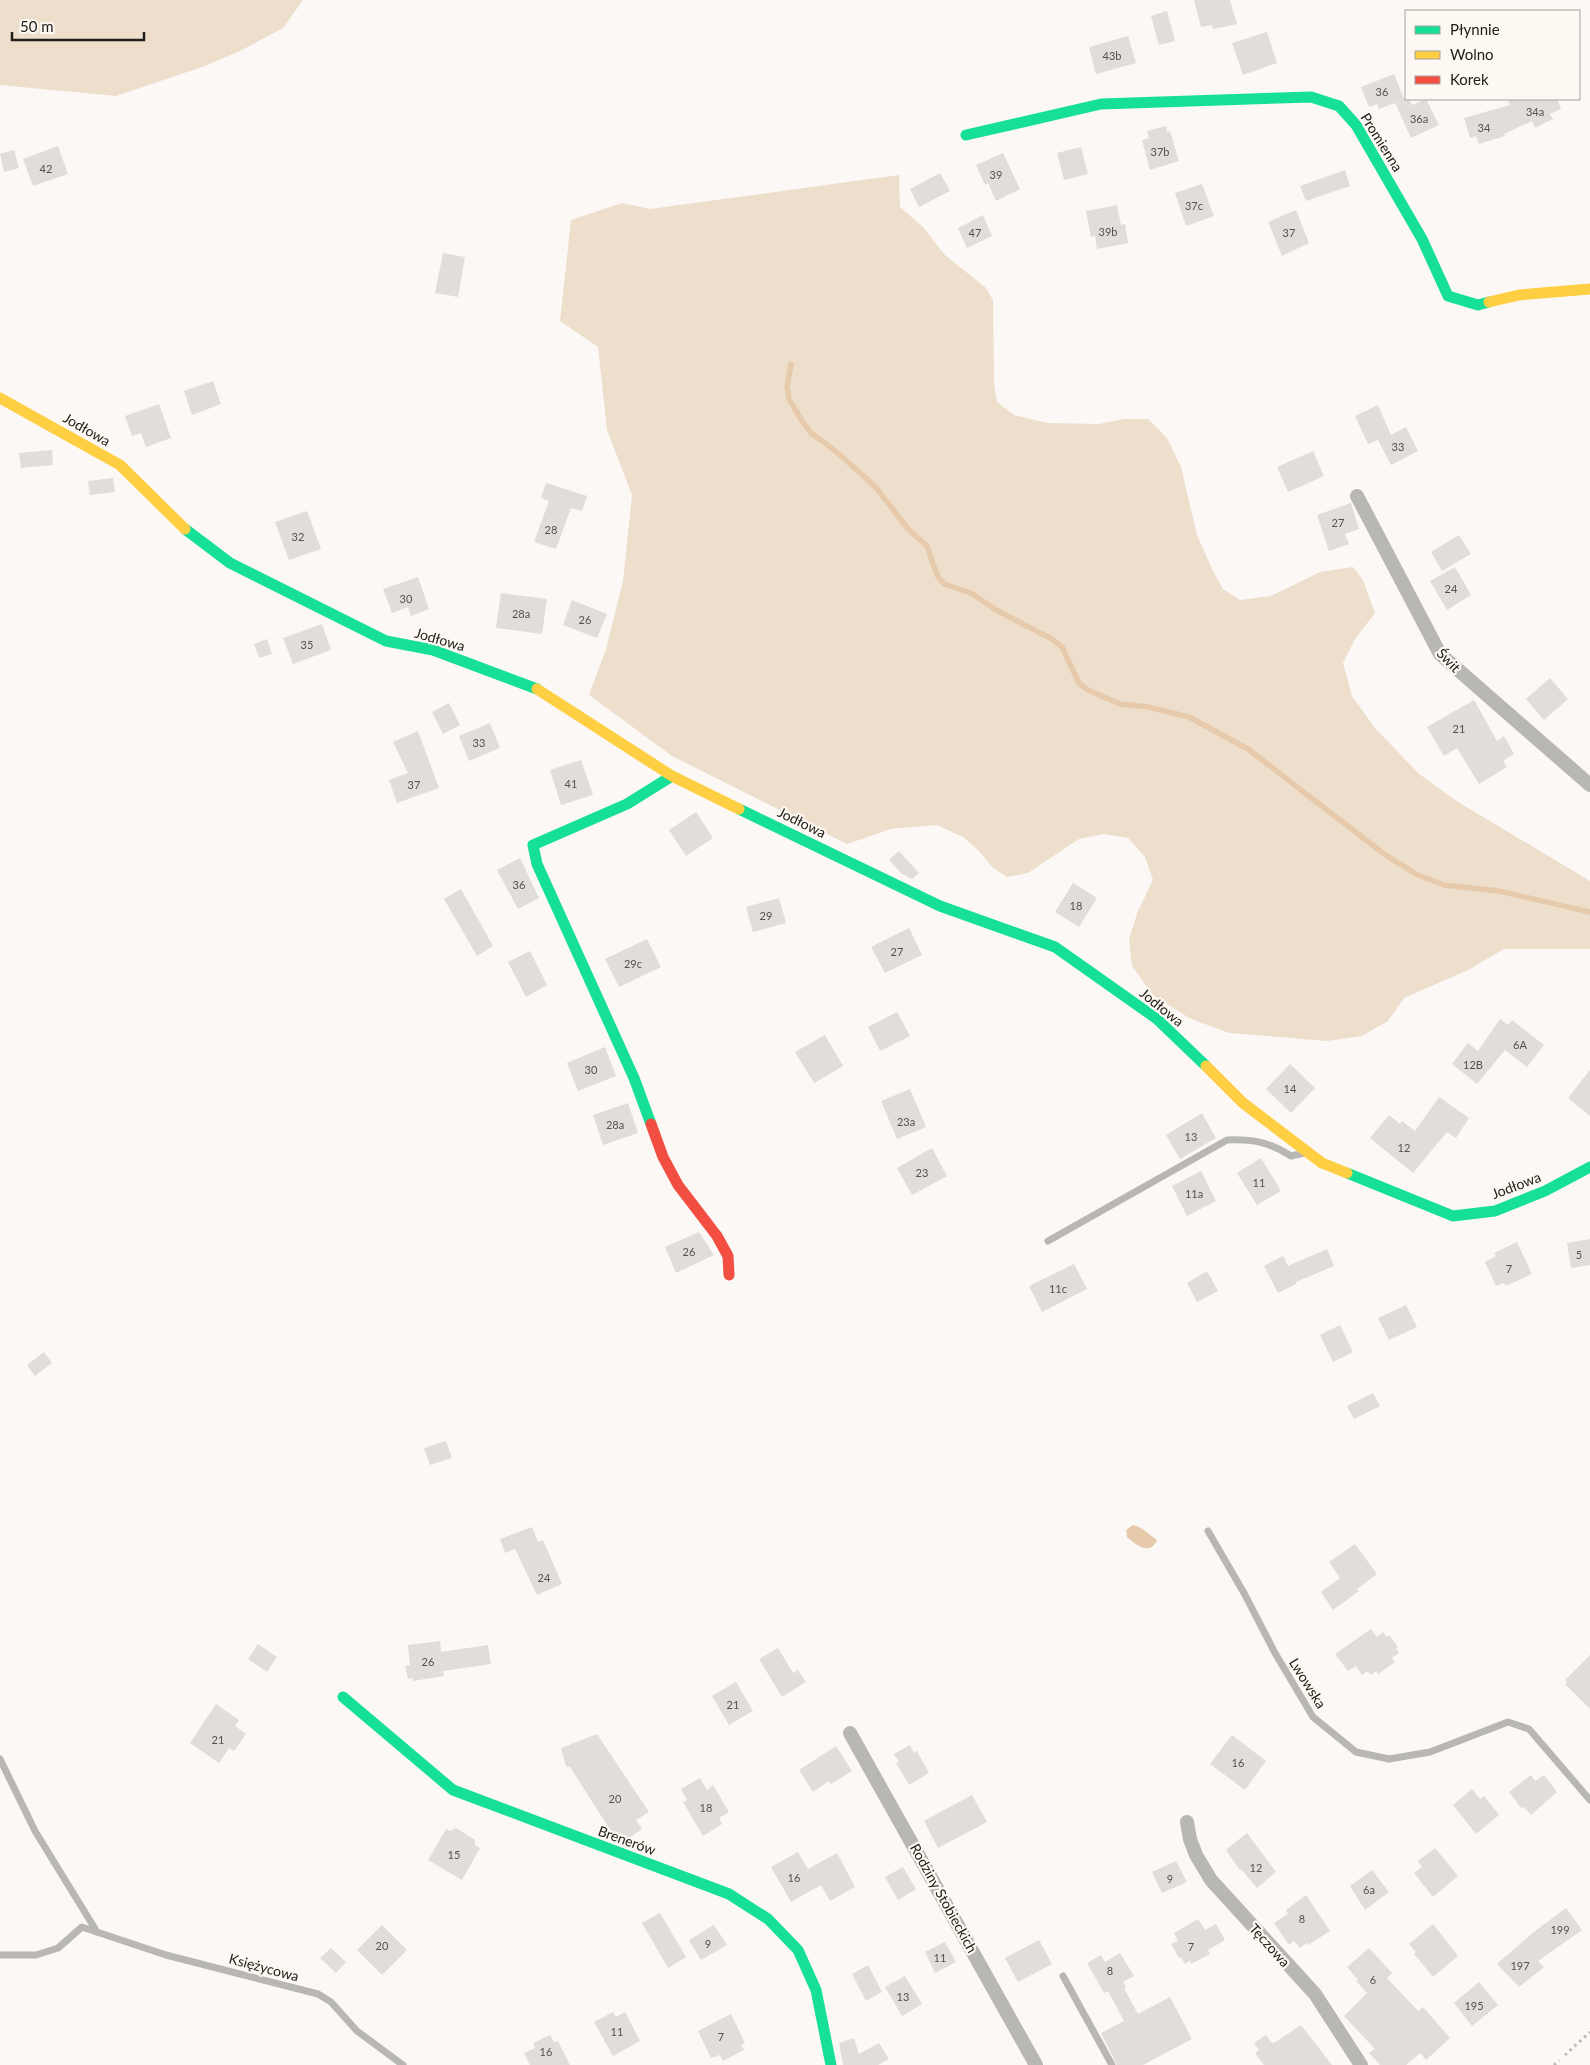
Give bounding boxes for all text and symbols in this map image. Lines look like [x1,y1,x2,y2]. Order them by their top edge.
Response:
scale bar [12,10,145,42]
legend [1405,10,1580,100]
text: 50 m [20,17,54,35]
text: Płynnie [1450,20,1500,38]
text: Wolno [1450,45,1494,63]
house number: 43b [1103,49,1121,62]
text: Korek [1450,70,1489,88]
house number: 36 [1376,85,1388,98]
house number: 34a [1526,105,1544,118]
street label: Promienna [1357,110,1407,174]
house number: 36a [1410,112,1428,125]
house number: 34 [1478,121,1491,134]
house number: 37b [1151,145,1169,158]
house number: 42 [40,162,52,175]
house number: 39 [990,168,1002,181]
house number: 37c [1185,199,1203,212]
house number: 39b [1099,225,1117,238]
house number: 47 [969,226,981,239]
house number: 37 [1283,226,1295,239]
street label: Jodłowa [60,409,114,449]
house number: 33 [1392,440,1404,453]
house number: 27 [1332,516,1344,529]
house number: 28 [545,523,557,536]
house number: 32 [292,530,304,543]
house number: 24 [1445,582,1458,595]
house number: 30 [400,592,413,605]
house number: 28a [512,607,530,620]
house number: 26 [579,613,591,626]
street label: Jodłowa [413,624,467,654]
house number: 35 [301,638,313,651]
street label: Świt [1434,644,1464,676]
house number: 21 [1453,722,1465,735]
house number: 33 [473,736,485,749]
house number: 41 [565,777,577,790]
house number: 37 [408,778,420,791]
street label: Jodłowa [775,803,829,841]
house number: 36 [513,878,525,891]
house number: 18 [1070,899,1082,912]
house number: 29 [760,909,772,922]
house number: 27 [891,945,903,958]
house number: 29c [624,957,642,970]
street label: Jodłowa [1137,984,1187,1030]
house number: 6A [1513,1038,1527,1051]
house number: 12B [1463,1058,1483,1071]
house number: 30 [585,1063,598,1076]
house number: 14 [1284,1082,1297,1095]
house number: 23a [897,1115,915,1128]
house number: 28a [606,1118,624,1131]
house number: 13 [1185,1130,1197,1143]
house number: 12 [1398,1141,1410,1154]
house number: 23 [916,1166,928,1179]
street label: Jodłowa [1489,1168,1543,1202]
house number: 11 [1253,1176,1265,1189]
house number: 11a [1185,1187,1203,1200]
house number: 26 [683,1245,695,1258]
house number: 5 [1576,1248,1582,1261]
house number: 7 [1506,1262,1512,1275]
house number: 11c [1049,1282,1067,1295]
house number: 24 [538,1571,551,1584]
house number: 26 [422,1655,434,1668]
street label: Lwowska [1286,1655,1330,1711]
house number: 21 [727,1698,739,1711]
house number: 21 [212,1733,224,1746]
house number: 16 [1232,1756,1244,1769]
house number: 20 [609,1792,622,1805]
house number: 18 [700,1801,712,1814]
street label: Brenerów [596,1822,658,1858]
street label: Rodziny Stobieckich [907,1840,981,1956]
house number: 15 [448,1848,460,1861]
house number: 12 [1250,1861,1262,1874]
house number: 16 [788,1871,800,1884]
house number: 9 [1167,1872,1173,1885]
house number: 6a [1363,1883,1375,1896]
house number: 8 [1299,1912,1305,1925]
street label: Tęczowa [1246,1920,1294,1970]
house number: 199 [1550,1923,1570,1936]
house number: 9 [705,1937,711,1950]
house number: 20 [376,1939,389,1952]
house number: 7 [1188,1940,1194,1953]
street label: Księżycowa [227,1950,301,1984]
house number: 11 [934,1951,946,1964]
house number: 197 [1510,1959,1530,1972]
house number: 8 [1107,1964,1113,1977]
house number: 6 [1370,1973,1376,1986]
house number: 13 [897,1990,909,2003]
house number: 195 [1464,1999,1484,2012]
house number: 11 [611,2025,623,2038]
house number: 7 [718,2030,724,2043]
house number: 16 [540,2045,552,2058]

